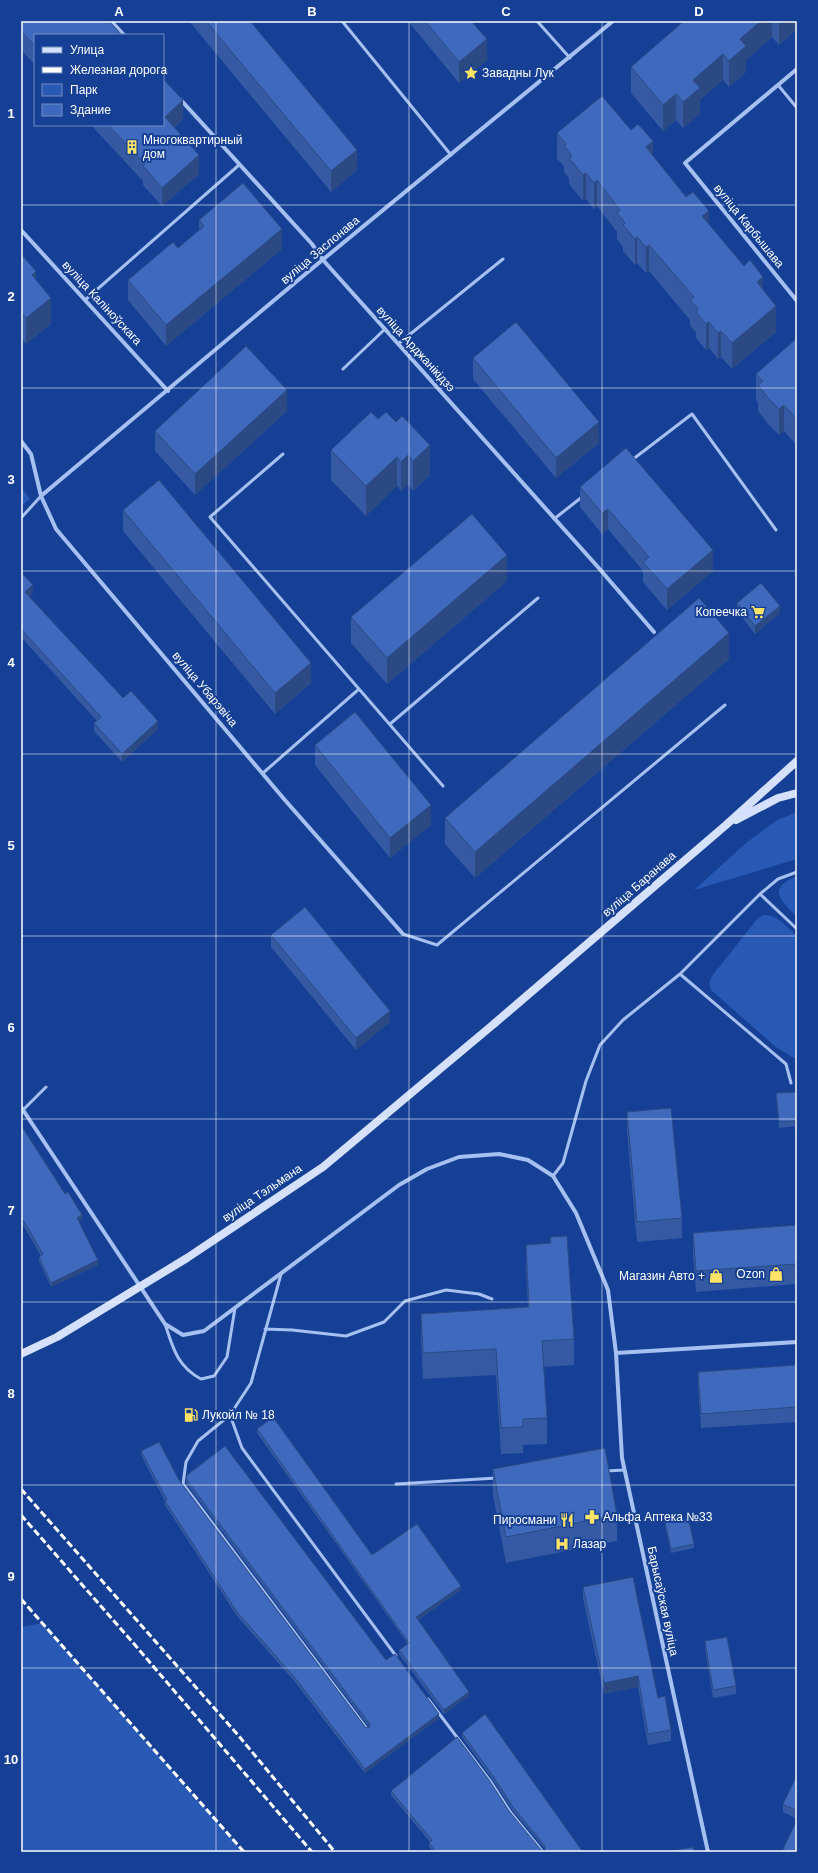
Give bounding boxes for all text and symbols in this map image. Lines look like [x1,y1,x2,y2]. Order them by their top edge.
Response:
text: A [114,4,124,19]
text: B [307,4,317,19]
text: C [501,4,511,19]
text: D [694,4,704,19]
legend [34,34,164,126]
text: Улица [70,43,104,57]
text: Железная дорога [70,63,167,77]
place icon: Завадны Лук [463,65,479,81]
place label: Завадны Лук [482,66,554,80]
text: Парк [70,83,98,97]
text: Здание [70,103,111,117]
text: 1 [7,106,15,121]
place label: Многоквартирный дом [143,133,243,161]
building icon: Многоквартирный дом [124,139,140,155]
street label: вуліца Карбышава [711,181,787,271]
street label: вуліца Заслонава [278,213,362,287]
street label: вуліца Каліноўскага [59,258,145,348]
text: 2 [7,289,15,304]
street label: вуліца Арджанікідзэ [374,303,458,395]
text: 3 [7,472,15,487]
supermarket icon: Копеечка [750,604,766,620]
place label: Копеечка [695,605,747,619]
street label: вуліца Убарэвіча [169,649,241,730]
text: 4 [7,655,15,670]
text: 5 [7,838,15,853]
street label: вуліца Баранава [599,848,679,920]
text: 6 [7,1020,15,1035]
street label: вуліца Тэльмана [220,1161,305,1225]
text: 7 [7,1203,15,1218]
shop icon: Ozon [768,1266,784,1282]
place label: Ozon [736,1267,765,1281]
shop icon: Магазин Авто + [708,1268,724,1284]
place label: Магазин Авто + [619,1269,705,1283]
text: 8 [7,1386,15,1401]
fuel station icon: Лукойл № 18 [183,1407,199,1423]
place label: Лукойл № 18 [202,1408,275,1422]
pharmacy icon: Альфа Аптека №33 [584,1509,600,1525]
place label: Альфа Аптека №33 [603,1510,713,1524]
restaurant icon: Пиросмани [559,1512,575,1528]
place label: Пиросмани [493,1513,556,1527]
hospital icon: Лазар [554,1536,570,1552]
place label: Лазар [573,1537,607,1551]
street label: Барысаўская вуліца [645,1545,682,1657]
text: 9 [7,1569,15,1584]
text: 10 [4,1752,18,1767]

